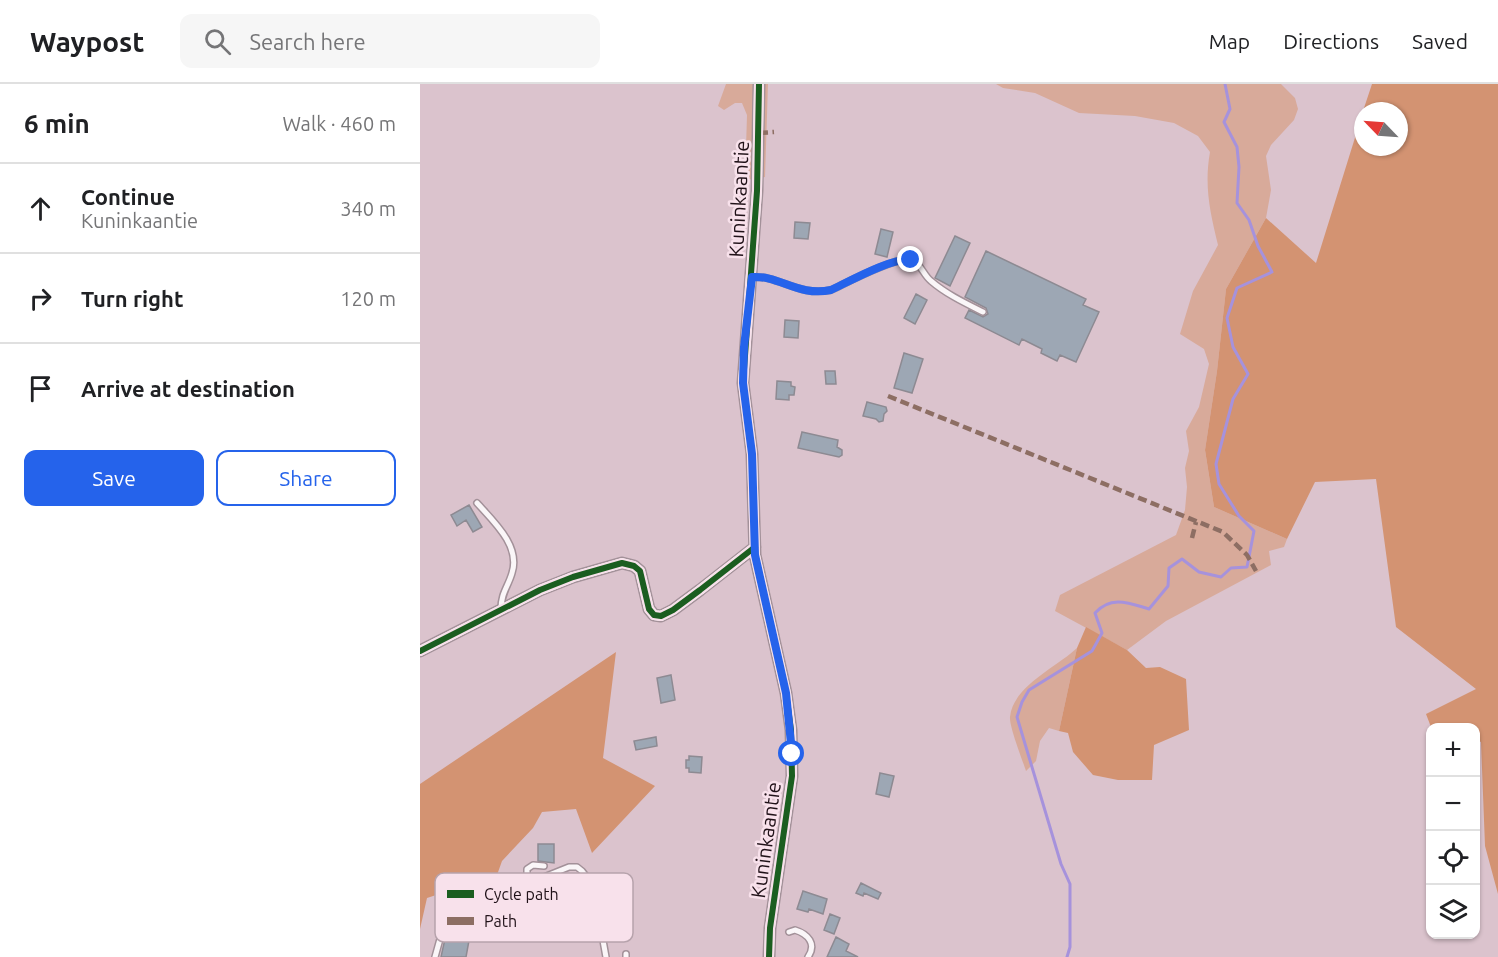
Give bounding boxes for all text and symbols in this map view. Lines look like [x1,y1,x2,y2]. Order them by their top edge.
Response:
search box [180,14,600,68]
icon: search [201,25,234,58]
text: Waypost [30,26,144,57]
text: Search here [249,29,366,54]
text: Map [1209,29,1250,53]
text: Directions [1283,29,1379,53]
text: Saved [1412,29,1468,53]
north arrow [1354,102,1408,156]
text: 6 min [24,109,90,138]
text: Walk · 460 m [283,112,396,135]
street label: Kuninkaantie [724,140,753,258]
text: Continue [81,184,175,209]
icon: ahead [24,192,57,225]
text: 340 m [340,197,396,220]
text: Kuninkaantie [81,209,198,232]
route end [897,246,923,272]
icon: right [24,282,57,315]
text: Turn right [81,286,183,311]
text: 120 m [340,287,396,310]
icon: arrive [24,372,57,405]
text: Arrive at destination [81,376,295,401]
button: Save [24,450,204,506]
button: Share [216,450,396,506]
map controls [1426,723,1480,939]
button: + [1426,723,1480,777]
route start [778,740,804,766]
button: − [1426,777,1480,831]
street label: Kuninkaantie [746,780,785,899]
button: locate [1426,831,1480,885]
legend [435,873,633,942]
text: Cycle path [484,885,559,903]
button: layers [1426,885,1480,939]
text: Path [484,912,517,930]

